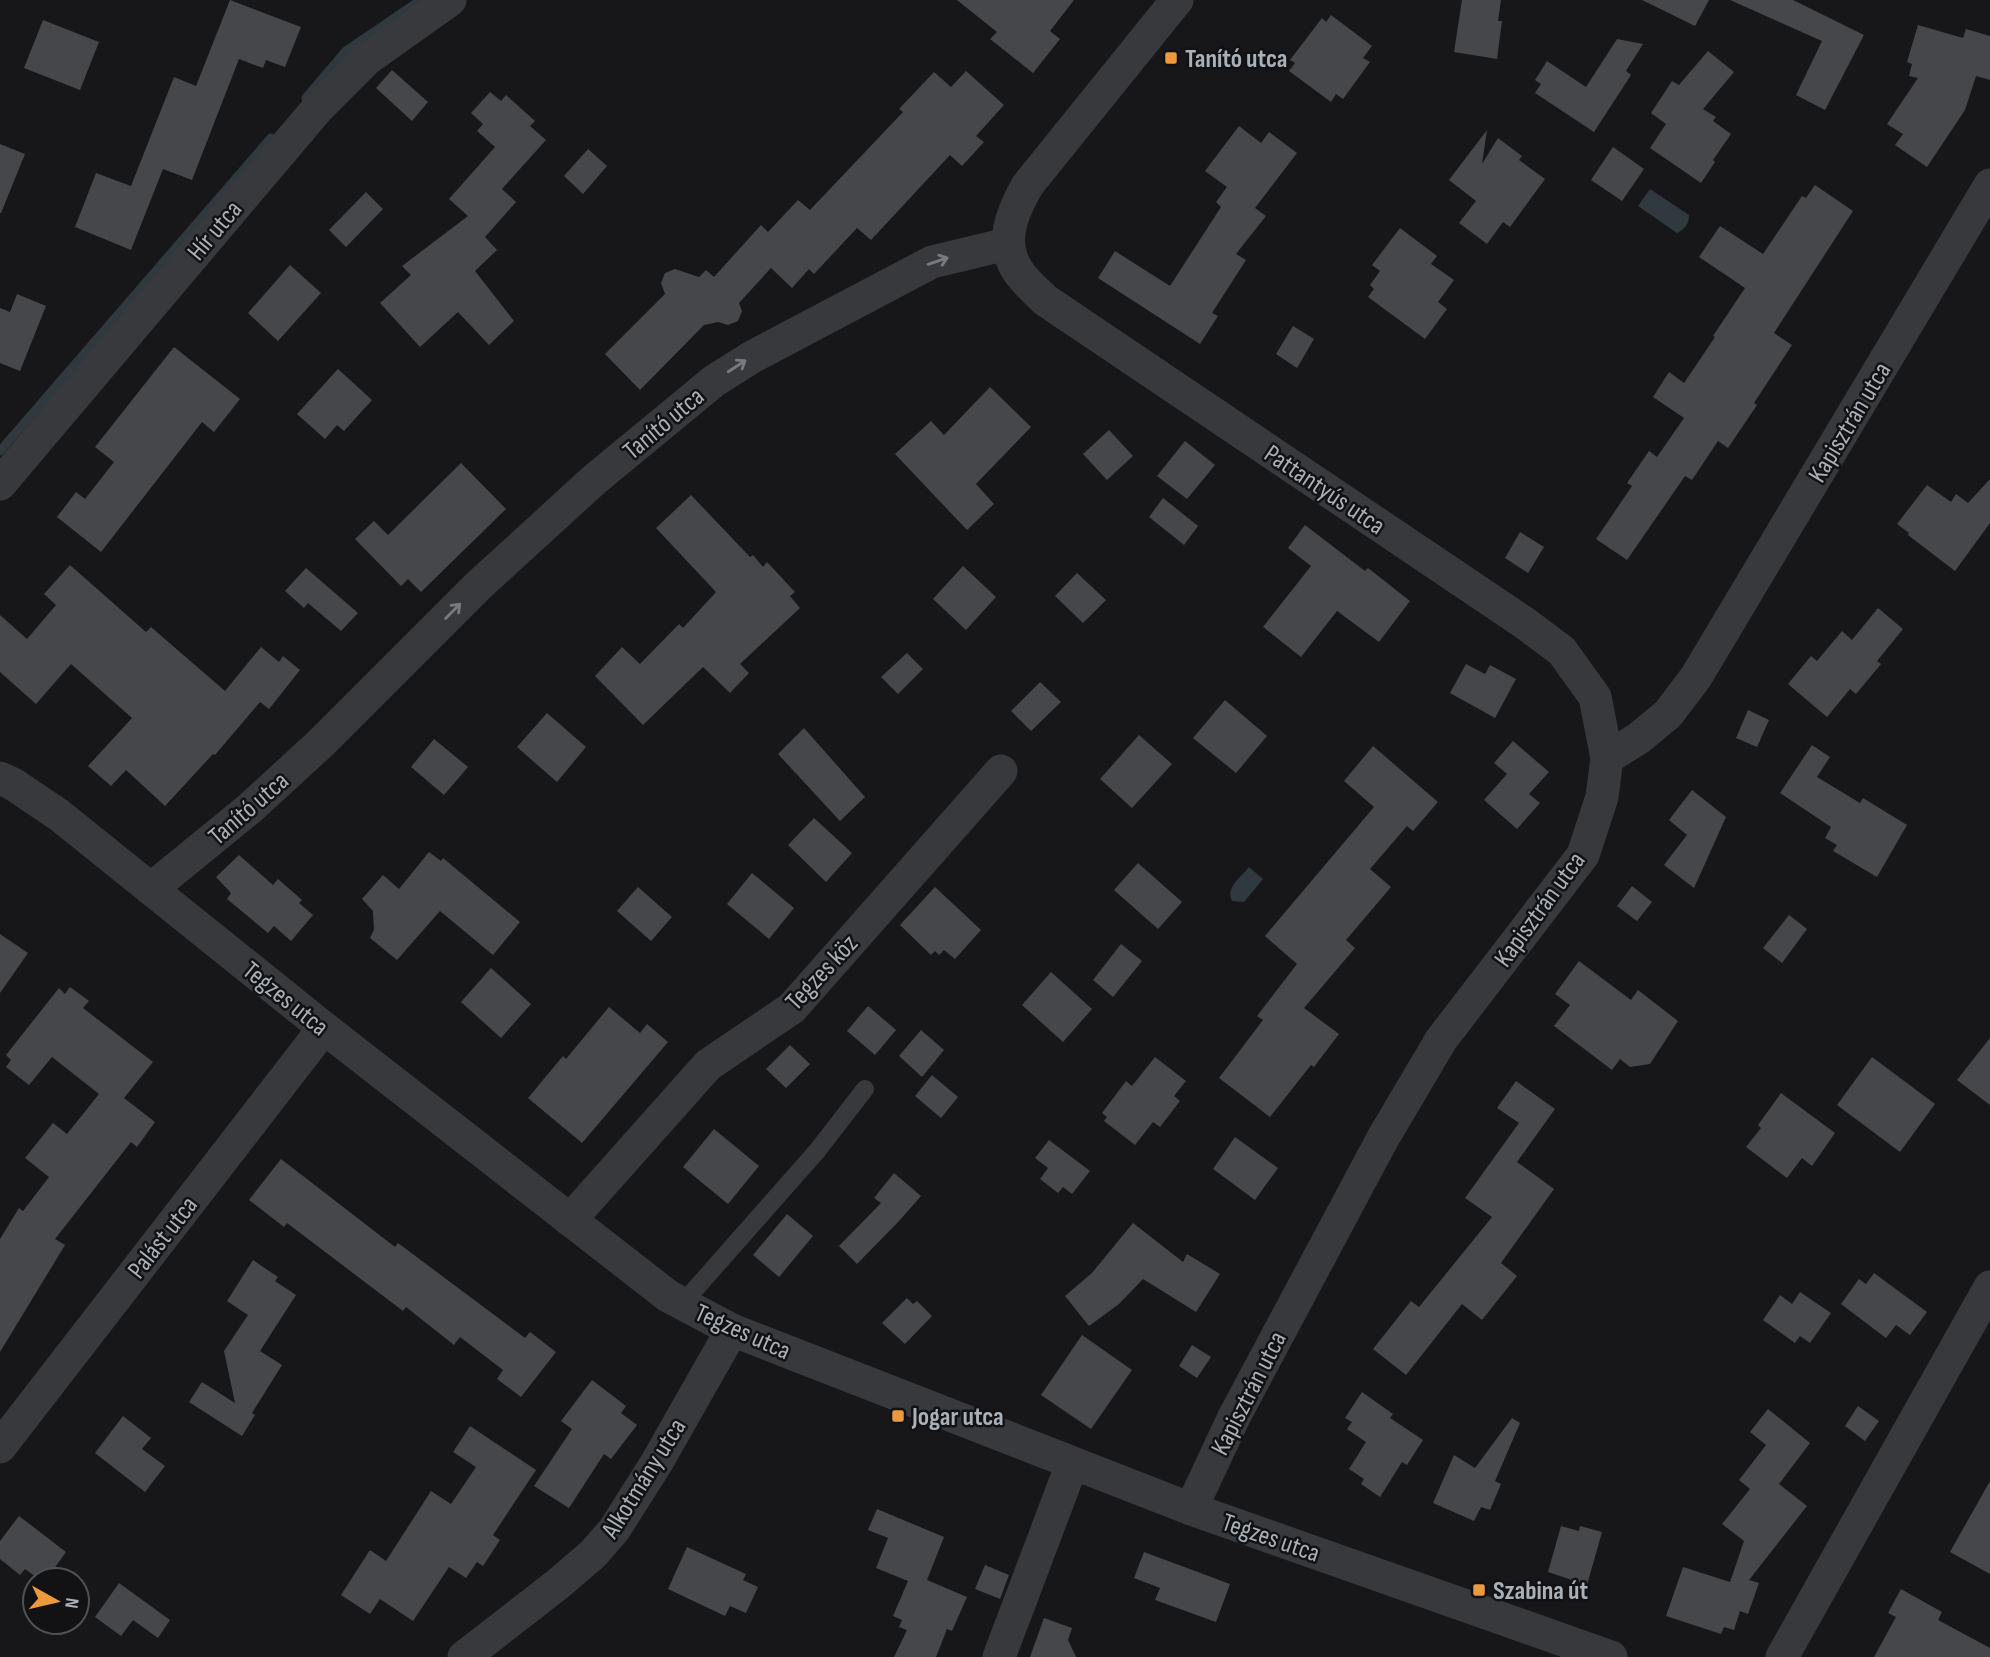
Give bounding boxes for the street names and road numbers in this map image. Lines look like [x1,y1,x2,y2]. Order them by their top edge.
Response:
street label: Hír utca [181,195,249,267]
street label: Kapisztrán utca [1802,357,1898,488]
street label: Tanító utca [617,381,711,467]
street label: Pattantyús utca [1258,439,1390,542]
street label: Tanító utca [203,766,295,852]
street label: Kapisztrán utca [1488,846,1592,973]
street label: Tegzes köz [779,929,865,1017]
street label: Tegzes utca [236,955,334,1043]
street label: Palást utca [122,1191,205,1285]
street label: Tegzes utca [690,1298,795,1367]
street label: Kapisztrán utca [1205,1327,1294,1461]
street label: Alkotmány utca [595,1413,693,1545]
street label: Tegzes utca [1218,1507,1323,1570]

